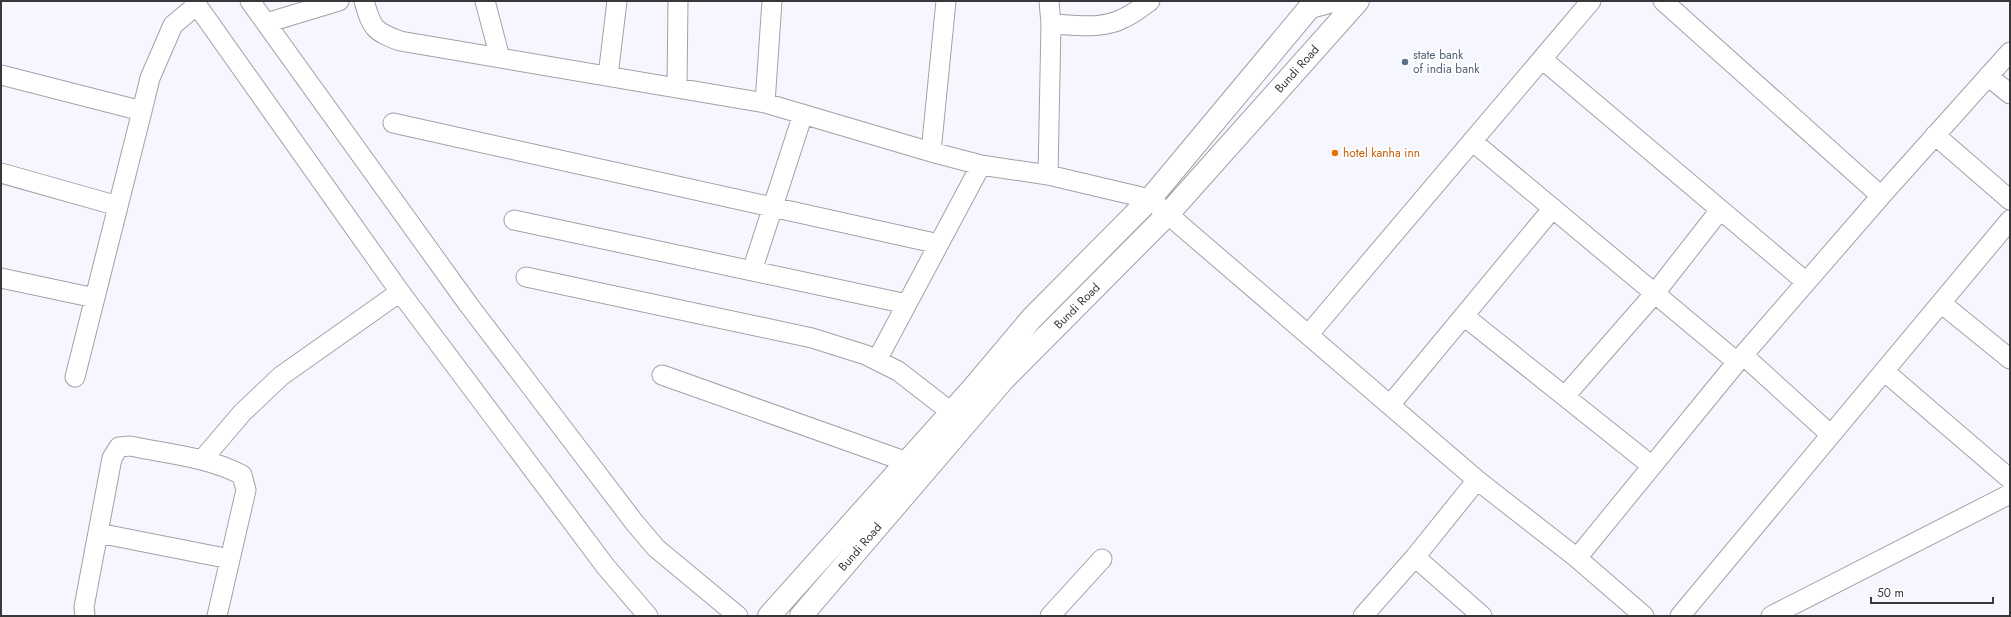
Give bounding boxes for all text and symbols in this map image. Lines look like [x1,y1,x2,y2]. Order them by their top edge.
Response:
street label: Bundi Road [1271,41,1323,97]
place label: state bank of india bank [1413,46,1480,78]
marker: state bank of india bank [1400,57,1410,67]
place label: hotel kanha inn [1343,144,1420,162]
marker: hotel kanha inn [1330,148,1340,158]
street label: Bundi Road [1050,279,1104,333]
street label: Bundi Road [834,519,886,575]
scale bar [1871,579,1993,605]
text: 50 m [1877,584,1904,602]

